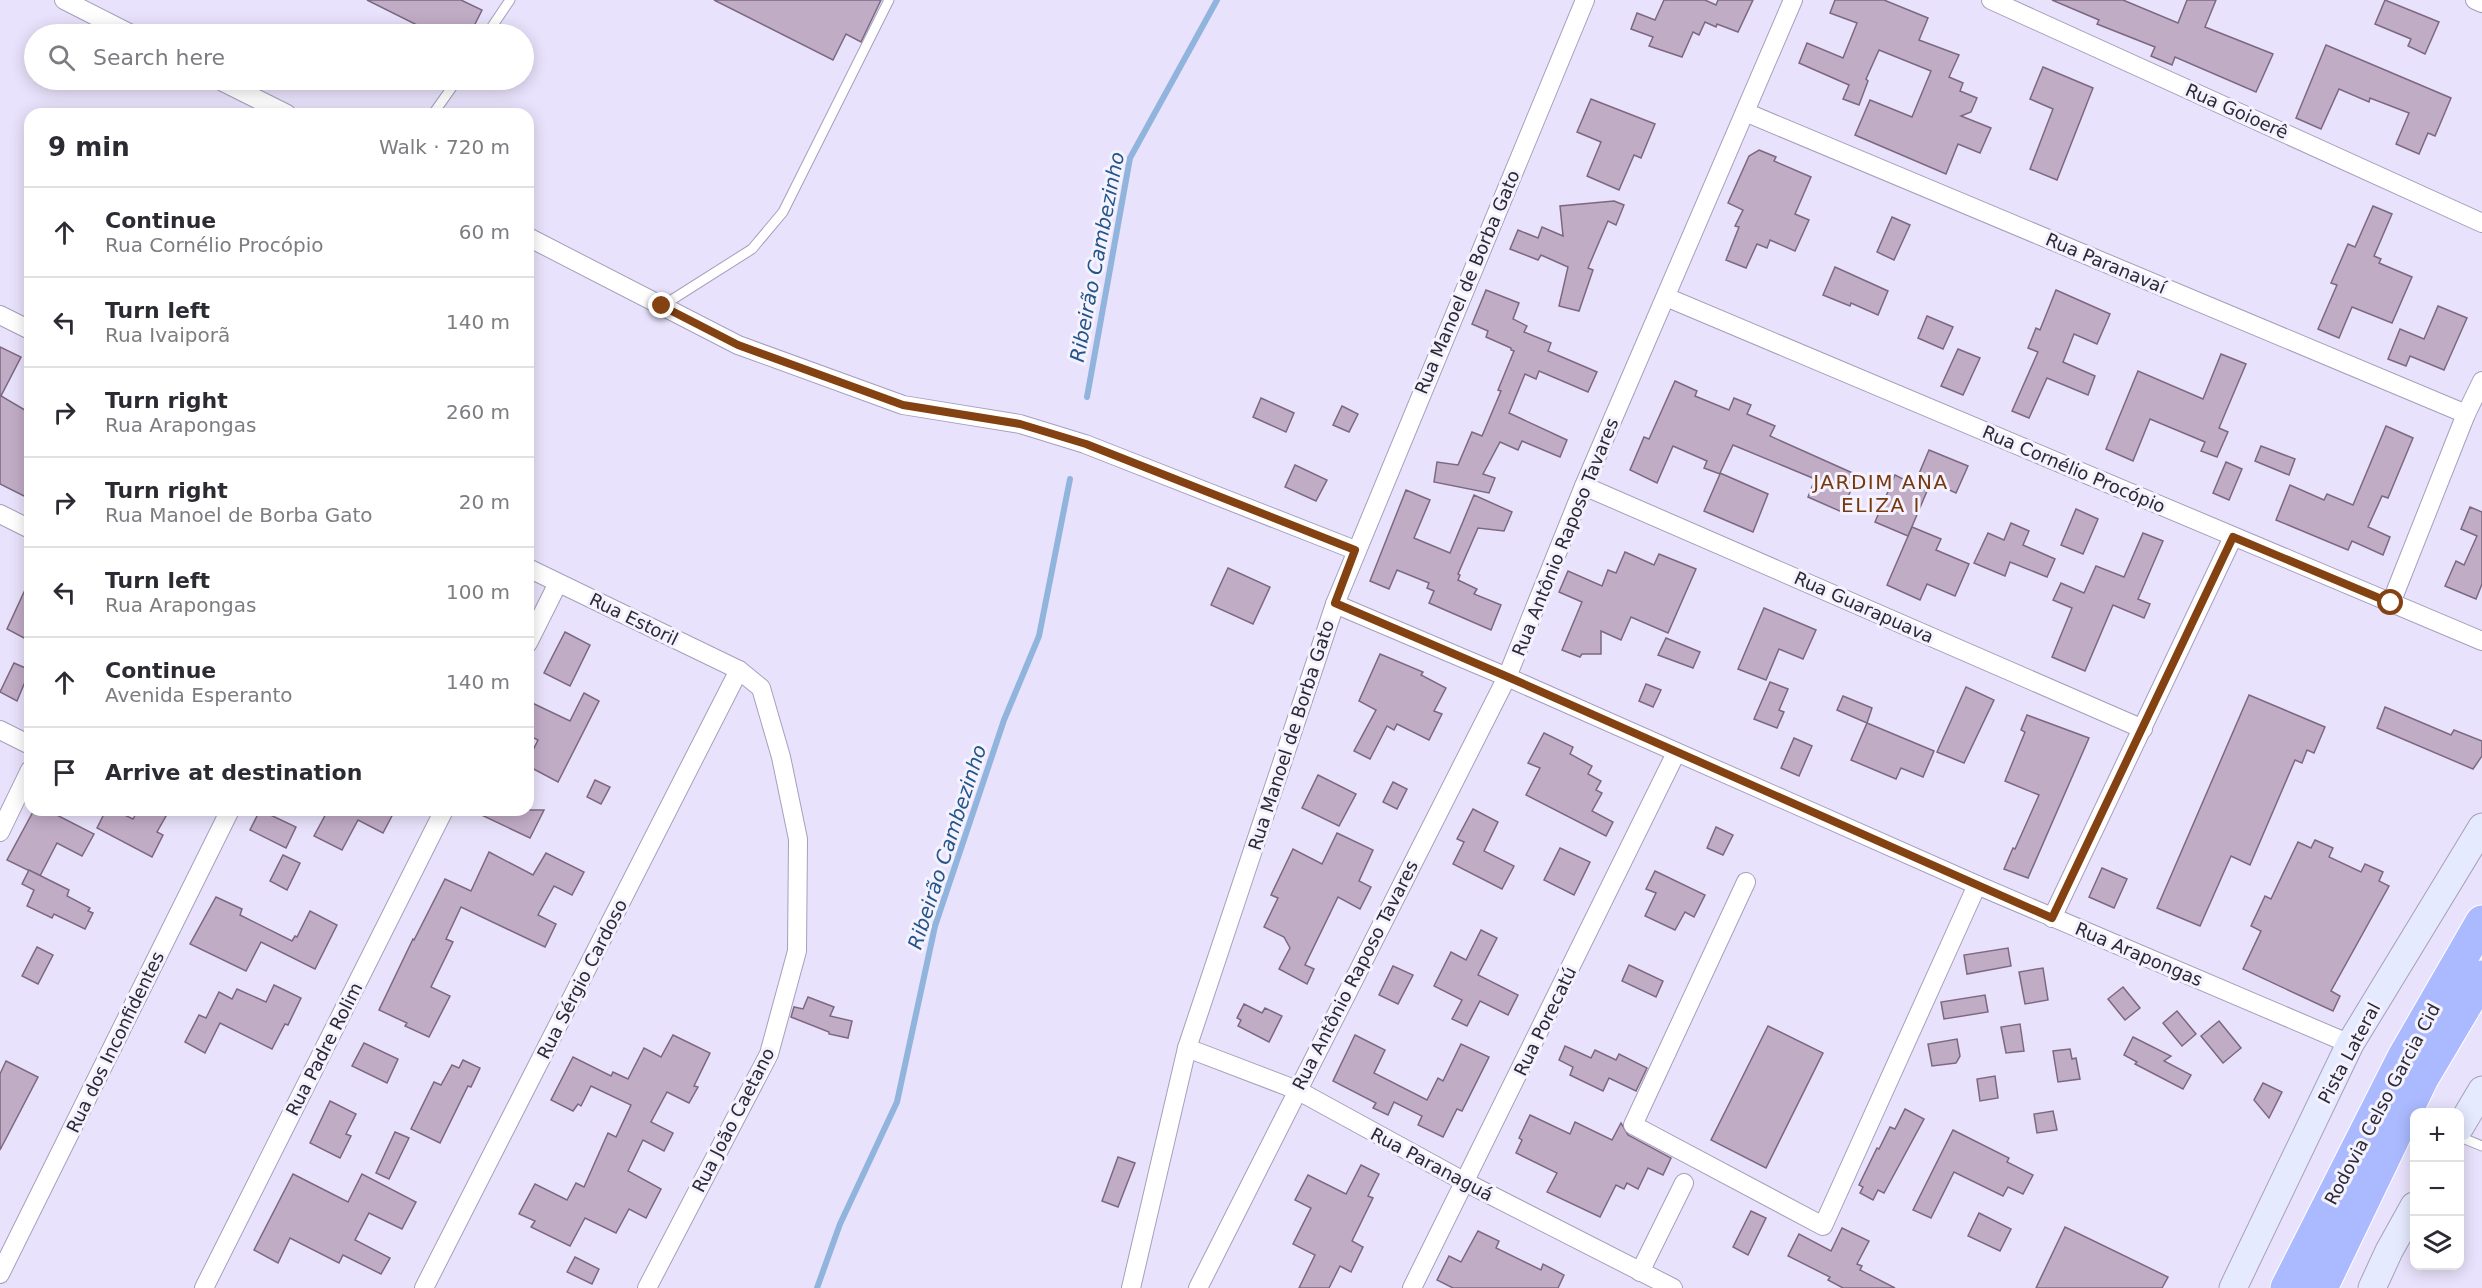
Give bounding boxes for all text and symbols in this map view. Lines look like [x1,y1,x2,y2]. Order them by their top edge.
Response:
search box [24,24,534,90]
icon: search [45,41,78,74]
text: Search here [93,45,225,70]
street label: Rua Goioerê [2182,79,2292,143]
text: 9 min [48,132,130,162]
text: Walk · 720 m [379,135,510,159]
water label: Ribeirão Cambezinho [1065,150,1129,364]
street label: Rua Manoel de Borba Gato [1410,167,1524,397]
text: Continue [105,208,216,233]
icon: ahead [48,216,81,249]
text: 60 m [459,220,510,244]
street label: Rua Paranavaí [2043,228,2170,298]
text: Rua Cornélio Procópio [105,233,324,257]
route end [648,292,674,318]
text: Turn left [105,298,210,323]
icon: left [48,306,81,339]
text: 140 m [446,310,510,334]
text: Rua Ivaiporã [105,323,230,347]
text: Turn right [105,388,228,413]
icon: right [48,396,81,429]
text: 260 m [446,400,510,424]
text: Rua Arapongas [105,413,256,437]
street label: Rua Antônio Raposo Tavares [1508,415,1622,659]
street label: Rua Cornélio Procópio [1979,421,2169,517]
district label: JARDIM ANA ELIZA I [1811,470,1949,517]
text: Turn right [105,478,228,503]
icon: right [48,486,81,519]
text: 20 m [459,490,510,514]
text: Rua Manoel de Borba Gato [105,503,373,527]
street label: Rua Guarapuava [1791,567,1937,647]
text: Turn left [105,568,210,593]
icon: left [48,576,81,609]
text: 100 m [446,580,510,604]
street label: Rua Estoril [586,589,682,649]
route start [2377,589,2403,615]
text: Rua Arapongas [105,593,256,617]
street label: Rua Manoel de Borba Gato [1244,617,1338,853]
text: Continue [105,658,216,683]
icon: ahead [48,666,81,699]
text: 140 m [446,670,510,694]
text: Avenida Esperanto [105,683,292,707]
water label: Ribeirão Cambezinho [903,742,991,952]
icon: arrive [48,756,81,789]
text: Arrive at destination [105,760,362,785]
street label: Rua Antônio Raposo Tavares [1288,857,1422,1093]
street label: Rua Sérgio Cardoso [533,896,631,1062]
street label: Rua Arapongas [2072,918,2206,990]
street label: Rua dos Inconfidentes [62,948,168,1136]
street label: Rua Porecatú [1510,963,1580,1079]
street label: Rua Padre Rolim [281,979,367,1119]
street label: Pista Lateral [2314,999,2384,1107]
street label: Rodovia Celso Garcia Cid [2320,1000,2444,1208]
street label: Rua João Caetano [688,1044,778,1196]
map controls [2410,1108,2464,1270]
button: + [2410,1108,2464,1162]
street label: Rua Paranaguá [1367,1123,1497,1205]
button: − [2410,1162,2464,1216]
button: layers [2410,1216,2464,1270]

